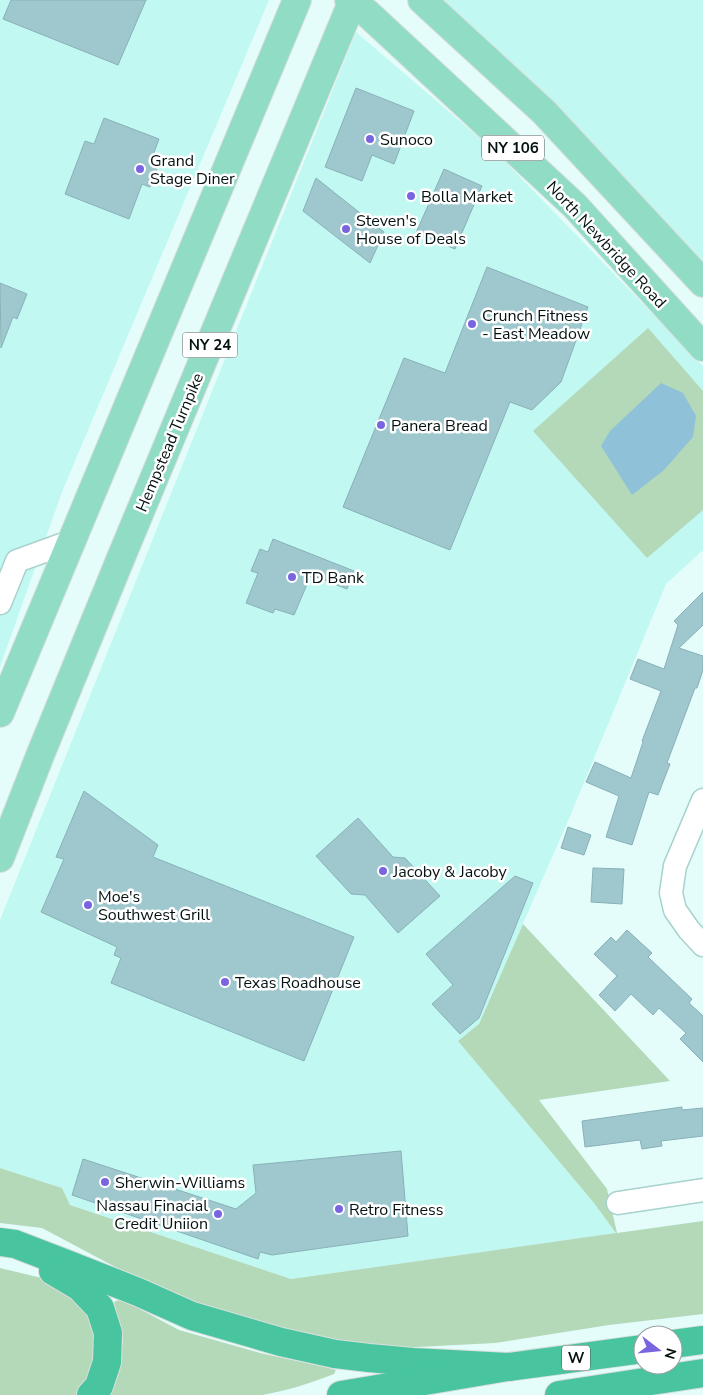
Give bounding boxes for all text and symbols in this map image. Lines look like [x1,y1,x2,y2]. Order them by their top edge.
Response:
place label: Sunoco [380,129,433,151]
marker: Sunoco [364,133,376,145]
road number: NY 106 [482,136,544,160]
place label: Grand Stage Diner [150,150,235,190]
marker: Grand Stage Diner [134,163,146,175]
street label: North Newbridge Road [541,176,671,313]
place label: Bolla Market [421,186,513,208]
marker: Bolla Market [405,190,417,202]
place label: Steven's House of Deals [356,210,466,250]
marker: Steven's House of Deals [340,223,352,235]
place label: Crunch Fitness - East Meadow [482,305,591,345]
marker: Crunch Fitness - East Meadow [466,318,478,330]
road number: NY 24 [182,332,238,358]
street label: Hempstead Turnpike [131,370,209,515]
place label: Panera Bread [391,415,488,437]
marker: Panera Bread [375,419,387,431]
place label: TD Bank [302,567,365,589]
marker: TD Bank [286,571,298,583]
place label: Jacoby & Jacoby [392,861,508,883]
marker: Jacoby & Jacoby [377,865,389,877]
place label: Moe's Southwest Grill [98,886,210,926]
marker: Moe's Southwest Grill [82,899,94,911]
place label: Texas Roadhouse [235,972,361,994]
marker: Texas Roadhouse [219,976,231,988]
place label: Sherwin-Williams [115,1172,245,1194]
marker: Sherwin-Williams [99,1176,111,1188]
place label: Nassau Finacial Credit Uniion [96,1195,208,1235]
place label: Retro Fitness [349,1199,443,1221]
marker: Retro Fitness [333,1203,345,1215]
marker: Nassau Finacial Credit Uniion [212,1208,224,1220]
north arrow [633,1325,683,1375]
road number: W [562,1346,590,1370]
text: N [659,1346,681,1361]

